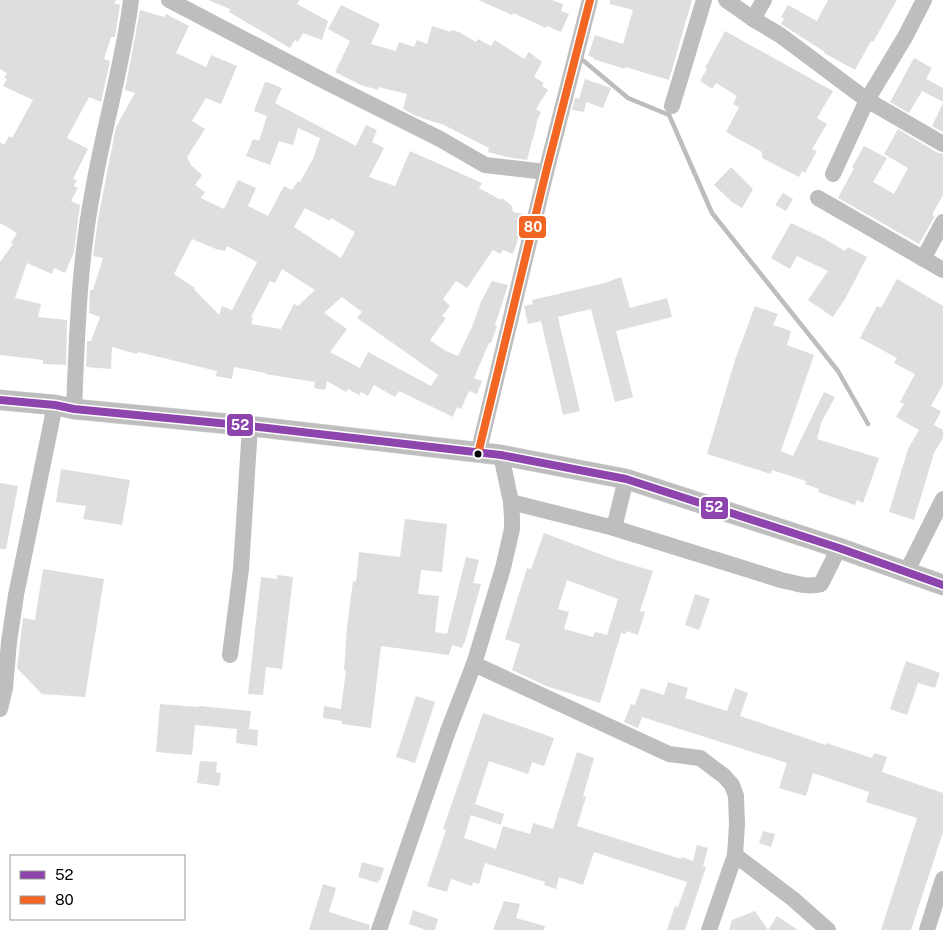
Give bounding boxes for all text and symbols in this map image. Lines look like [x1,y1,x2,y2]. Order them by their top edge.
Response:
line badge: 80 [518,215,547,239]
text: 80 [524,219,542,235]
line badge: 52 [226,413,254,437]
text: 52 [231,417,249,433]
unlabelled marker [473,449,483,459]
line badge: 52 [700,496,729,520]
text: 52 [705,499,723,515]
legend [10,855,185,920]
text: 52 [55,866,74,883]
text: 80 [55,891,74,908]

